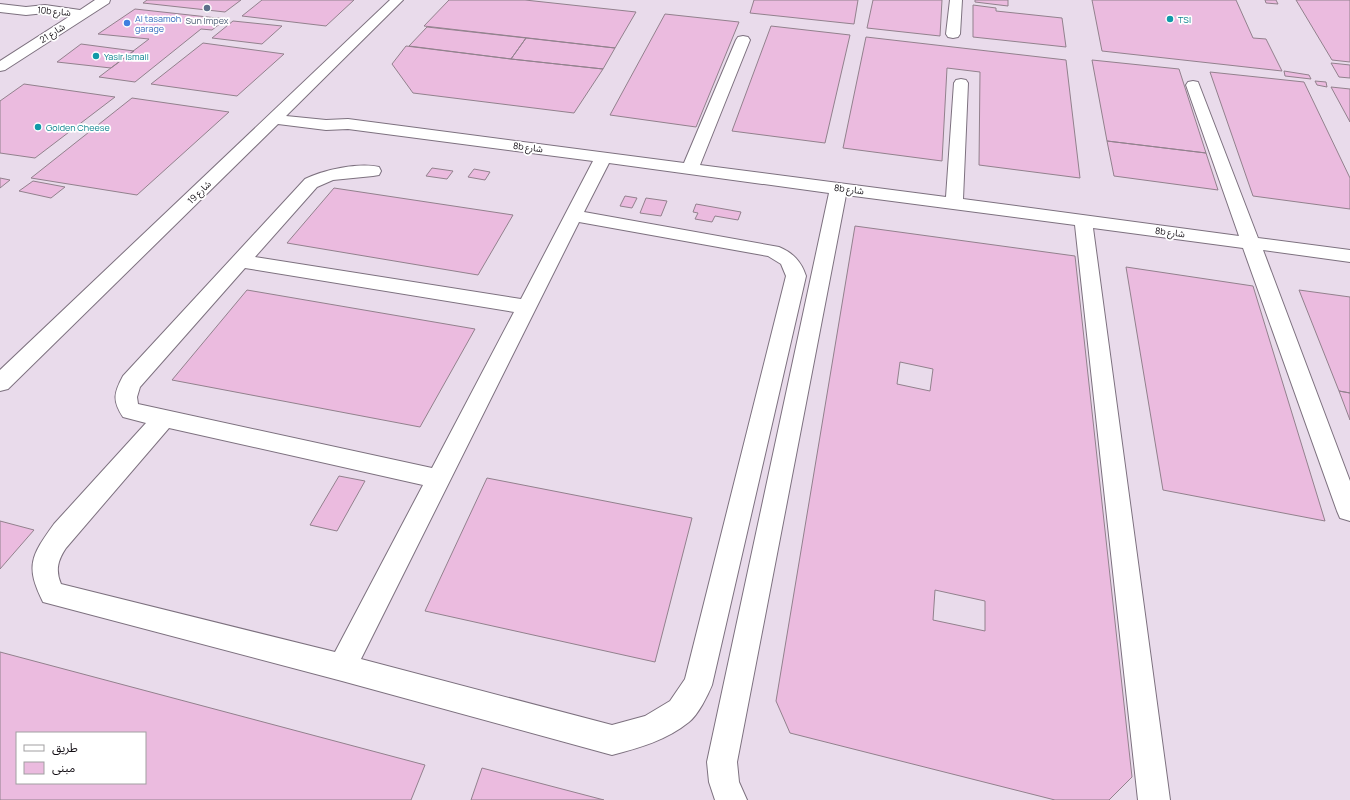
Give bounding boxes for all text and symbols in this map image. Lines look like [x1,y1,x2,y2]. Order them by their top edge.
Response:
street label: 10b شارع [37,3,71,20]
marker: Sun Impex [202,3,212,13]
place label: Al tasamoh garage [135,12,181,35]
place label: TSI [1178,13,1191,26]
place label: Sun Impex [186,14,229,27]
marker: TSI [1165,14,1175,24]
marker: Al tasamoh garage [122,18,132,28]
street label: شارع 21 [37,20,68,47]
place label: Yasir Ismail [104,50,149,63]
marker: Yasir Ismail [91,51,101,61]
place label: Golden Cheese [46,121,110,134]
marker: Golden Cheese [33,122,43,132]
street label: 8b شارع [512,139,544,156]
street label: شارع 19 [184,177,214,207]
street label: 8b شارع [833,181,865,198]
street label: 8b شارع [1154,224,1186,241]
legend [16,732,146,784]
text: طريق [52,739,78,756]
text: مبنى [52,759,75,776]

